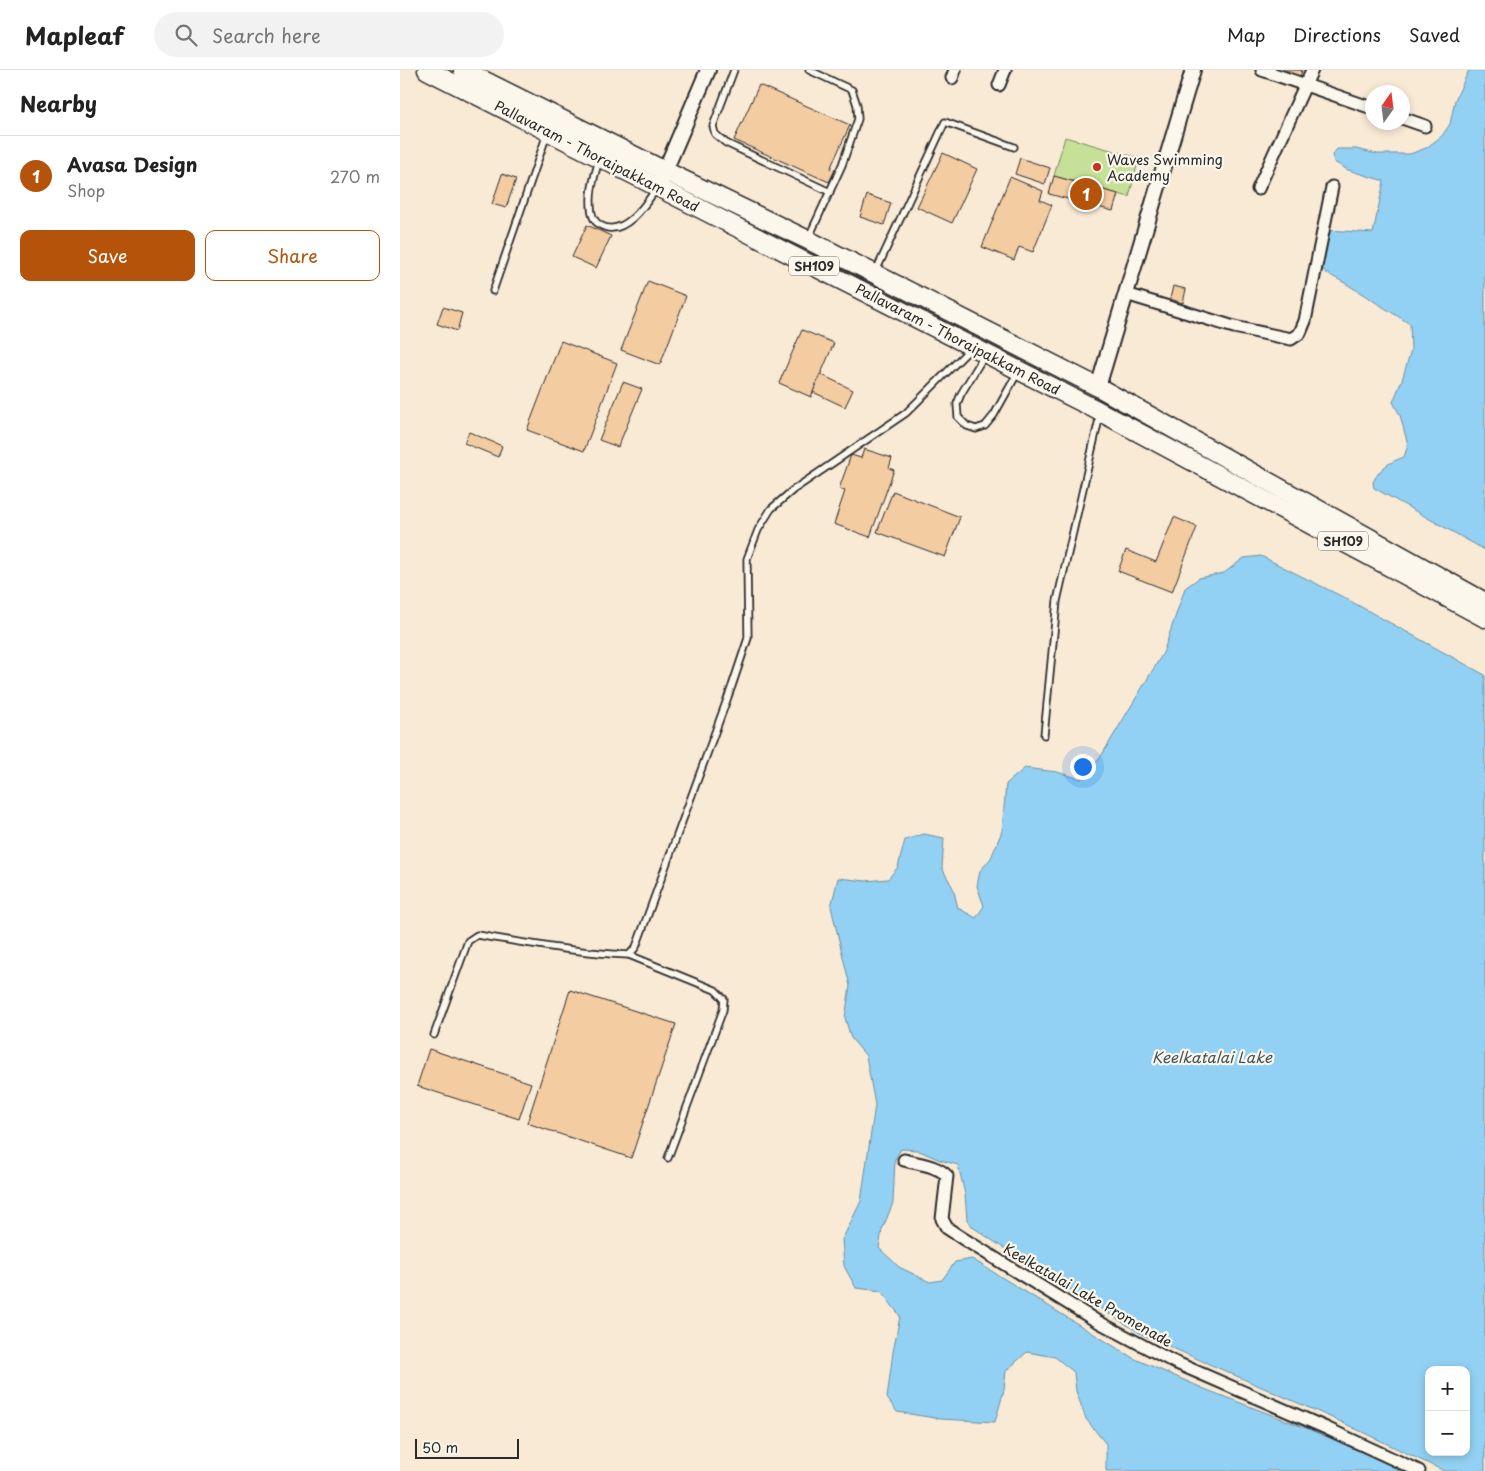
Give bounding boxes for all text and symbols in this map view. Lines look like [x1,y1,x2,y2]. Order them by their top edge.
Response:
search box [154,12,504,57]
text: Mapleaf [25,17,124,53]
icon: search [172,21,200,49]
text: Search here [212,21,321,49]
text: Map [1227,21,1265,48]
text: Directions [1293,21,1381,48]
text: Saved [1409,21,1460,48]
north arrow [1365,85,1410,130]
text: Nearby [20,87,97,119]
street label: Pallavaram - Thoraipakkam Road [491,95,703,217]
place label: Waves Swimming Academy [1107,149,1223,186]
text: Avasa Design [67,150,197,178]
marker: Waves Swimming Academy [1091,161,1103,173]
text: 1 [32,164,40,188]
text: 270 m [330,164,380,188]
pin: 1 [1070,175,1102,213]
text: Shop [67,178,105,202]
button: Save [20,230,195,281]
button: Share [205,230,380,281]
road number: SH109 [789,257,839,276]
street label: Pallavaram - Thoraipakkam Road [852,278,1064,400]
road number: SH109 [1318,532,1368,551]
your location [1070,754,1096,780]
water label: Keelkatalai Lake [1152,1045,1273,1068]
street label: Keelkatalai Lake Promenade [1000,1238,1176,1352]
map controls [1425,1366,1470,1456]
button: + [1425,1366,1470,1411]
button: − [1425,1411,1470,1456]
scale bar [415,1436,519,1459]
text: 50 m [422,1437,458,1458]

